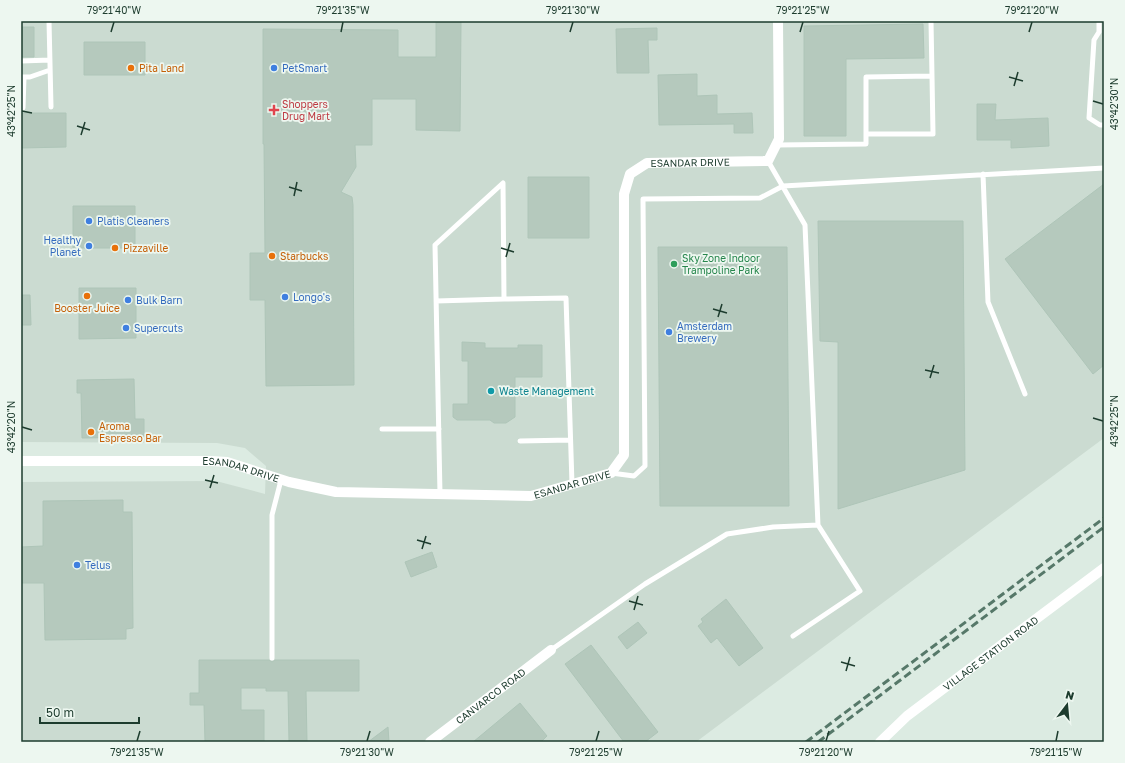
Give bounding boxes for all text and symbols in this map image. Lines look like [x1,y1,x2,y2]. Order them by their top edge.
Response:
text: 79°21'40"W [87,4,141,16]
text: 79°21'35"W [316,4,370,16]
text: 79°21'30"W [546,4,600,16]
text: 79°21'25"W [776,4,830,16]
text: 79°21'20"W [1005,4,1059,16]
place label: Pita Land [139,62,184,74]
place label: PetSmart [282,62,327,74]
marker: Pita Land [126,63,136,73]
marker: PetSmart [269,63,279,73]
text: 43°42'30"N [1108,78,1120,130]
text: 43°42'25"N [5,85,17,137]
place label: Shoppers Drug Mart [282,98,330,122]
marker: Shoppers Drug Mart [269,105,279,115]
street label: ESANDAR DRIVE [650,156,730,169]
place label: Platis Cleaners [97,215,169,227]
marker: Platis Cleaners [84,216,94,226]
place label: Healthy Planet [43,234,81,258]
marker: Healthy Planet [84,241,94,251]
place label: Pizzaville [123,242,169,254]
marker: Pizzaville [110,243,120,253]
place label: Starbucks [280,250,328,262]
marker: Starbucks [267,251,277,261]
place label: Sky Zone Indoor Trampoline Park [682,252,760,276]
marker: Sky Zone Indoor Trampoline Park [669,259,679,269]
marker: Booster Juice [82,291,92,301]
place label: Longo's [293,291,330,303]
marker: Longo's [280,292,290,302]
place label: Bulk Barn [136,294,183,306]
marker: Bulk Barn [123,295,133,305]
place label: Booster Juice [54,302,120,314]
place label: Amsterdam Brewery [677,320,732,344]
place label: Supercuts [134,322,183,334]
marker: Supercuts [121,323,131,333]
marker: Amsterdam Brewery [664,327,674,337]
place label: Waste Management [499,385,594,397]
marker: Waste Management [486,386,496,396]
text: 43°42'25"N [1108,395,1120,447]
text: 43°42'20"N [5,401,17,453]
place label: Aroma Espresso Bar [99,420,162,444]
marker: Aroma Espresso Bar [86,427,96,437]
street label: ESANDAR DRIVE [202,455,281,484]
street label: ESANDAR DRIVE [532,467,612,501]
place label: Telus [85,559,111,571]
marker: Telus [72,560,82,570]
street label: VILLAGE STATION ROAD [941,614,1041,693]
street label: CANVARCO ROAD [453,666,528,726]
north arrow [1047,685,1087,725]
text: N [1064,688,1076,702]
scale bar [40,699,139,725]
text: 50 m [46,705,74,720]
text: 79°21'35"W [110,746,164,758]
text: 79°21'30"W [340,746,394,758]
text: 79°21'25"W [569,746,623,758]
text: 79°21'20"W [799,746,853,758]
text: 79°21'15"W [1030,746,1083,758]

